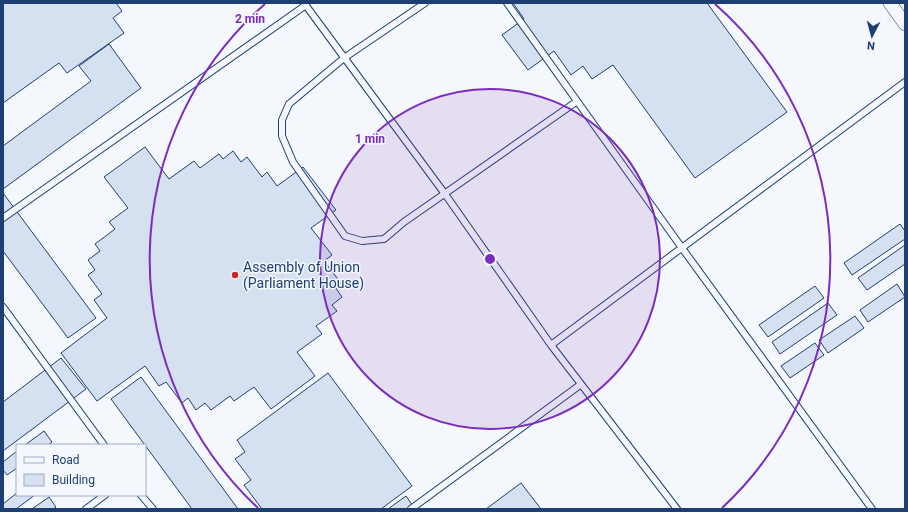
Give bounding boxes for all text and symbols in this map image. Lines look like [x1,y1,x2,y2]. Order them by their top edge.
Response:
text: 2 min [235,12,265,26]
north arrow [852,16,892,56]
text: N [866,39,876,52]
text: 1 min [355,132,385,146]
centre of rings [483,252,497,266]
place label: Assembly of Union (Parliament House) [243,259,364,292]
marker: Assembly of Union (Parliament House) [230,270,240,280]
legend [16,444,146,496]
text: Road [52,453,80,467]
text: Building [52,473,95,487]

